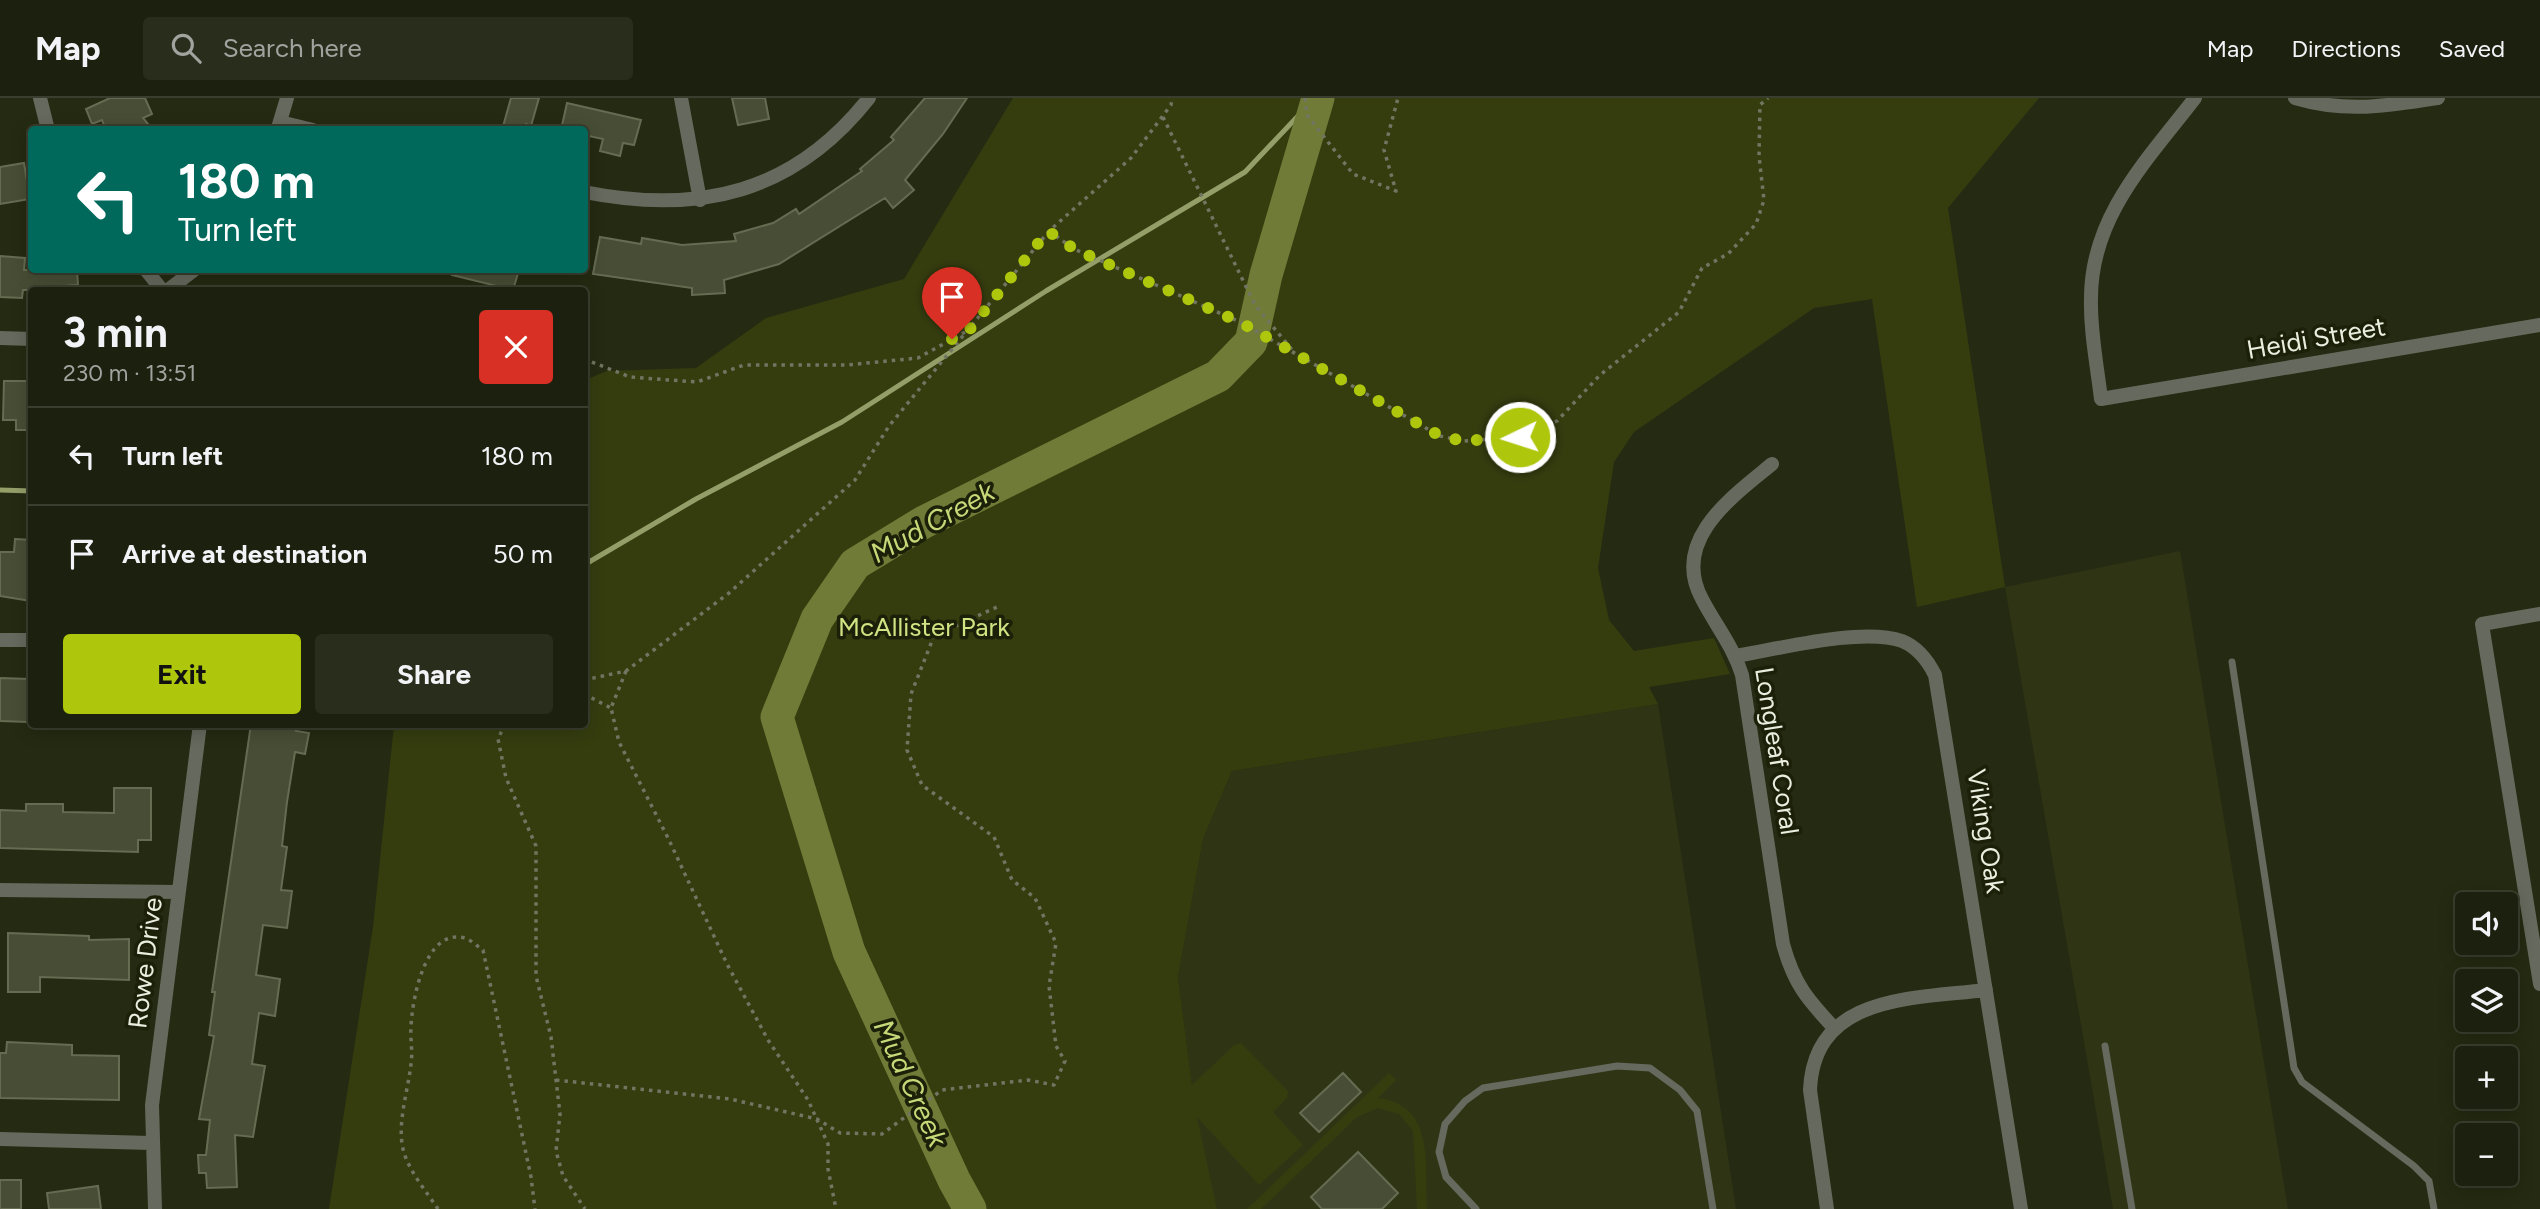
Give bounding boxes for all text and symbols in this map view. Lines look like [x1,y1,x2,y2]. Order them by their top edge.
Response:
search box [143,17,633,80]
text: Map [35,29,101,68]
icon: search [167,29,205,67]
text: Search here [223,32,362,64]
text: Map [2207,34,2253,63]
text: Directions [2291,34,2401,63]
text: Saved [2439,34,2505,63]
text: 180 m [178,151,315,210]
icon: left [63,154,154,245]
text: Turn left [178,211,297,249]
pin [922,267,982,339]
icon: arrive [933,278,971,316]
text: 3 min [63,307,168,358]
button: close [479,310,553,384]
street label: Heidi Street [2244,310,2388,366]
text: 230 m · 13:51 [63,359,196,387]
position arrow [1483,400,1557,474]
icon: left [63,437,101,475]
text: Turn left [122,440,223,472]
text: 180 m [481,440,553,472]
water label: Mud Creek [864,473,1001,570]
icon: arrive [63,535,101,573]
text: Arrive at destination [122,538,367,570]
text: 50 m [493,538,553,570]
park label: McAllister Park [838,611,1010,643]
button: Exit [63,634,301,714]
button: Share [315,634,553,714]
street label: Longleaf Coral [1748,665,1806,837]
street label: Viking Oak [1960,767,2012,896]
map controls [2455,892,2518,1186]
button: sound [2455,892,2518,955]
street label: Rowe Drive [121,896,169,1030]
button: layers [2455,969,2518,1032]
water label: Mud Creek [867,1014,956,1153]
button: + [2455,1046,2518,1109]
button: − [2455,1123,2518,1186]

